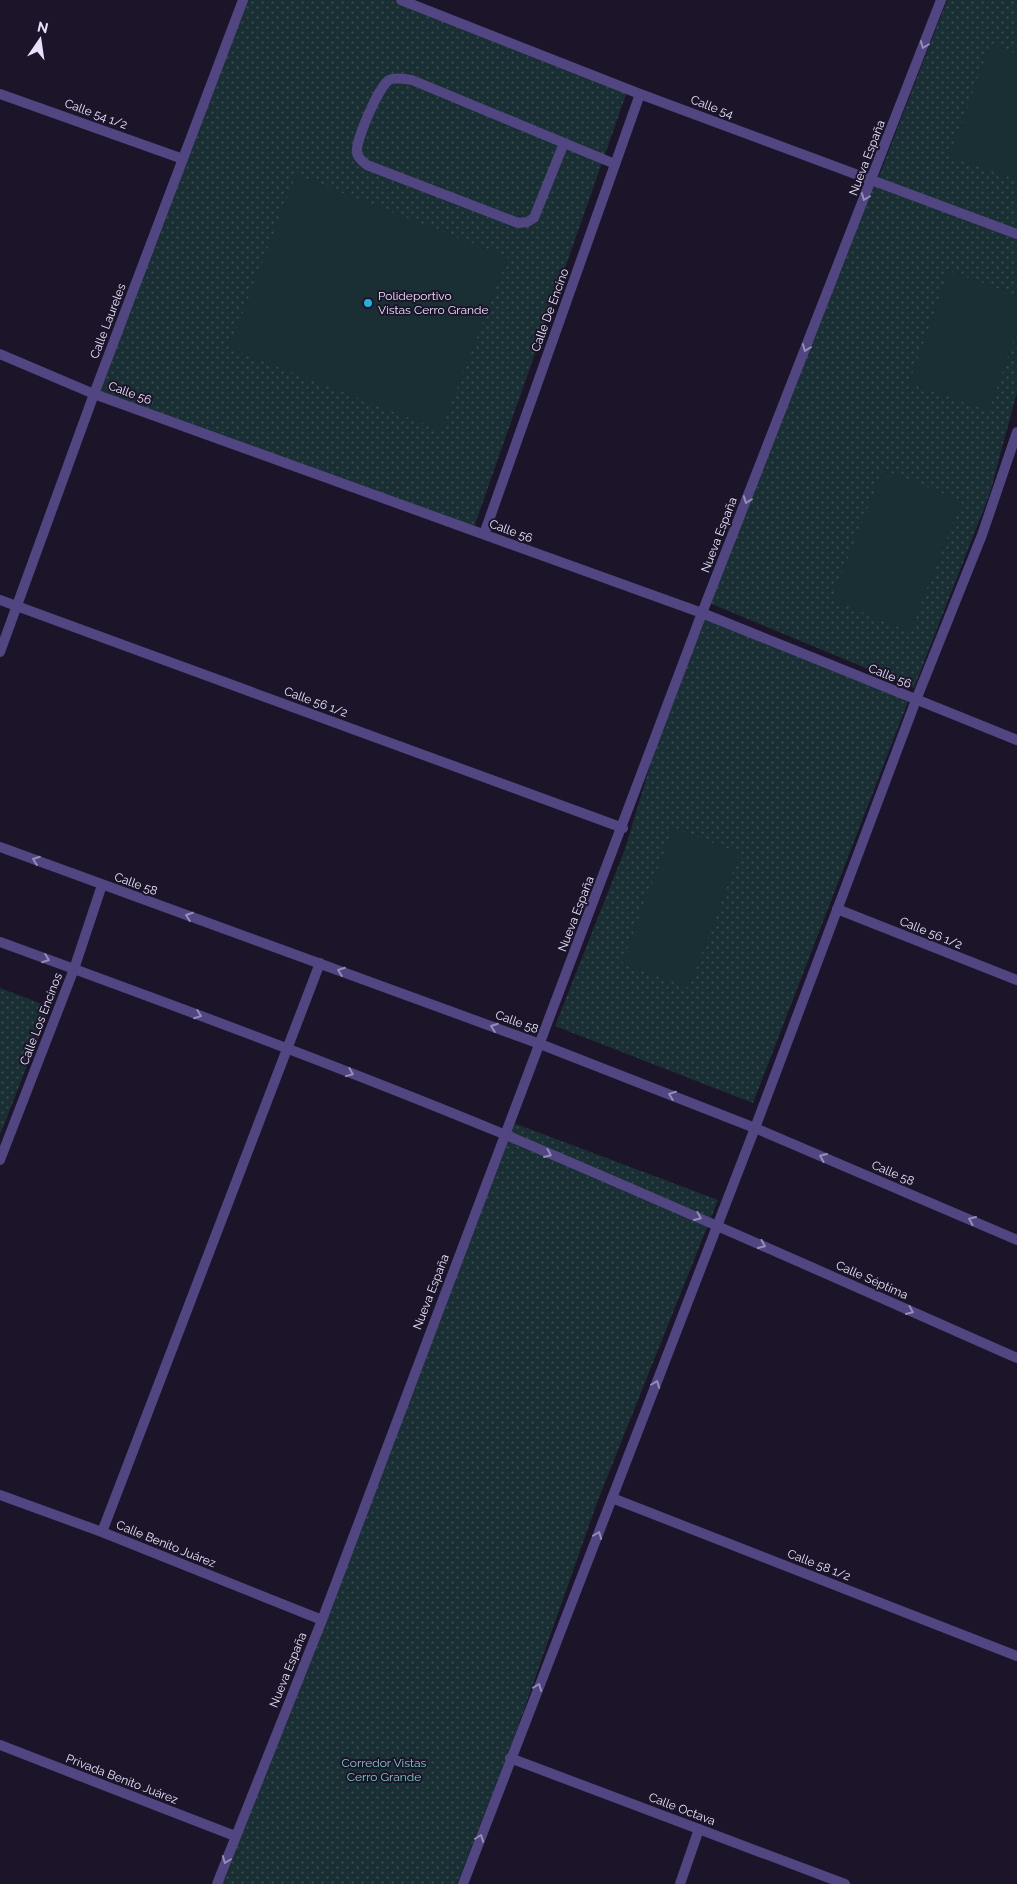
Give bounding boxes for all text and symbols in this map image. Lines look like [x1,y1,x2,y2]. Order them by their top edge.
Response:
north arrow [15,15,65,65]
text: N [36,18,50,36]
one-way arrow [920,41,930,49]
street label: Calle 54 [689,92,736,122]
street label: Calle 54 1/2 [63,96,129,132]
street label: Nueva España [846,118,888,198]
one-way arrow [861,192,871,201]
street label: Calle De Encino [528,266,572,354]
street label: Calle Laureles [87,281,129,361]
place label: Polideportivo Vistas Cerro Grande [378,289,489,317]
marker: Polideportivo Vistas Cerro Grande [362,297,374,309]
one-way arrow [802,344,812,352]
street label: Calle 56 [106,379,154,407]
street label: Nueva España [698,495,740,575]
one-way arrow [742,495,752,503]
street label: Calle 56 [487,517,535,545]
street label: Calle 56 [866,661,914,691]
street label: Calle 56 1/2 [282,684,350,720]
one-way arrow [32,856,41,866]
street label: Calle 58 [112,870,160,898]
street label: Nueva España [555,874,597,954]
one-way arrow [185,912,193,922]
street label: Calle 56 1/2 [898,914,964,952]
one-way arrow [41,953,50,963]
one-way arrow [338,967,346,977]
street label: Calle Los Encinos [17,971,65,1067]
street label: Calle 58 [493,1008,541,1036]
one-way arrow [194,1009,202,1019]
one-way arrow [490,1023,499,1033]
one-way arrow [345,1067,354,1078]
one-way arrow [668,1091,677,1102]
one-way arrow [543,1147,552,1158]
one-way arrow [819,1152,828,1163]
street label: Calle 58 [870,1158,916,1188]
one-way arrow [693,1211,702,1222]
one-way arrow [968,1216,977,1227]
one-way arrow [757,1239,766,1250]
street label: Nueva España [410,1252,452,1332]
street label: Calle Séptima [834,1258,910,1302]
one-way arrow [905,1304,914,1315]
one-way arrow [650,1380,660,1389]
street label: Calle Benito Juárez [114,1518,218,1570]
one-way arrow [592,1532,602,1540]
street label: Calle 58 1/2 [785,1547,853,1583]
street label: Nueva España [267,1630,309,1710]
one-way arrow [532,1683,542,1692]
street label: Privada Benito Juárez [64,1751,180,1807]
park label: Corredor Vistas Cerro Grande [342,1756,427,1784]
street label: Calle Octava [647,1790,717,1828]
one-way arrow [474,1835,484,1843]
one-way arrow [222,1855,232,1864]

